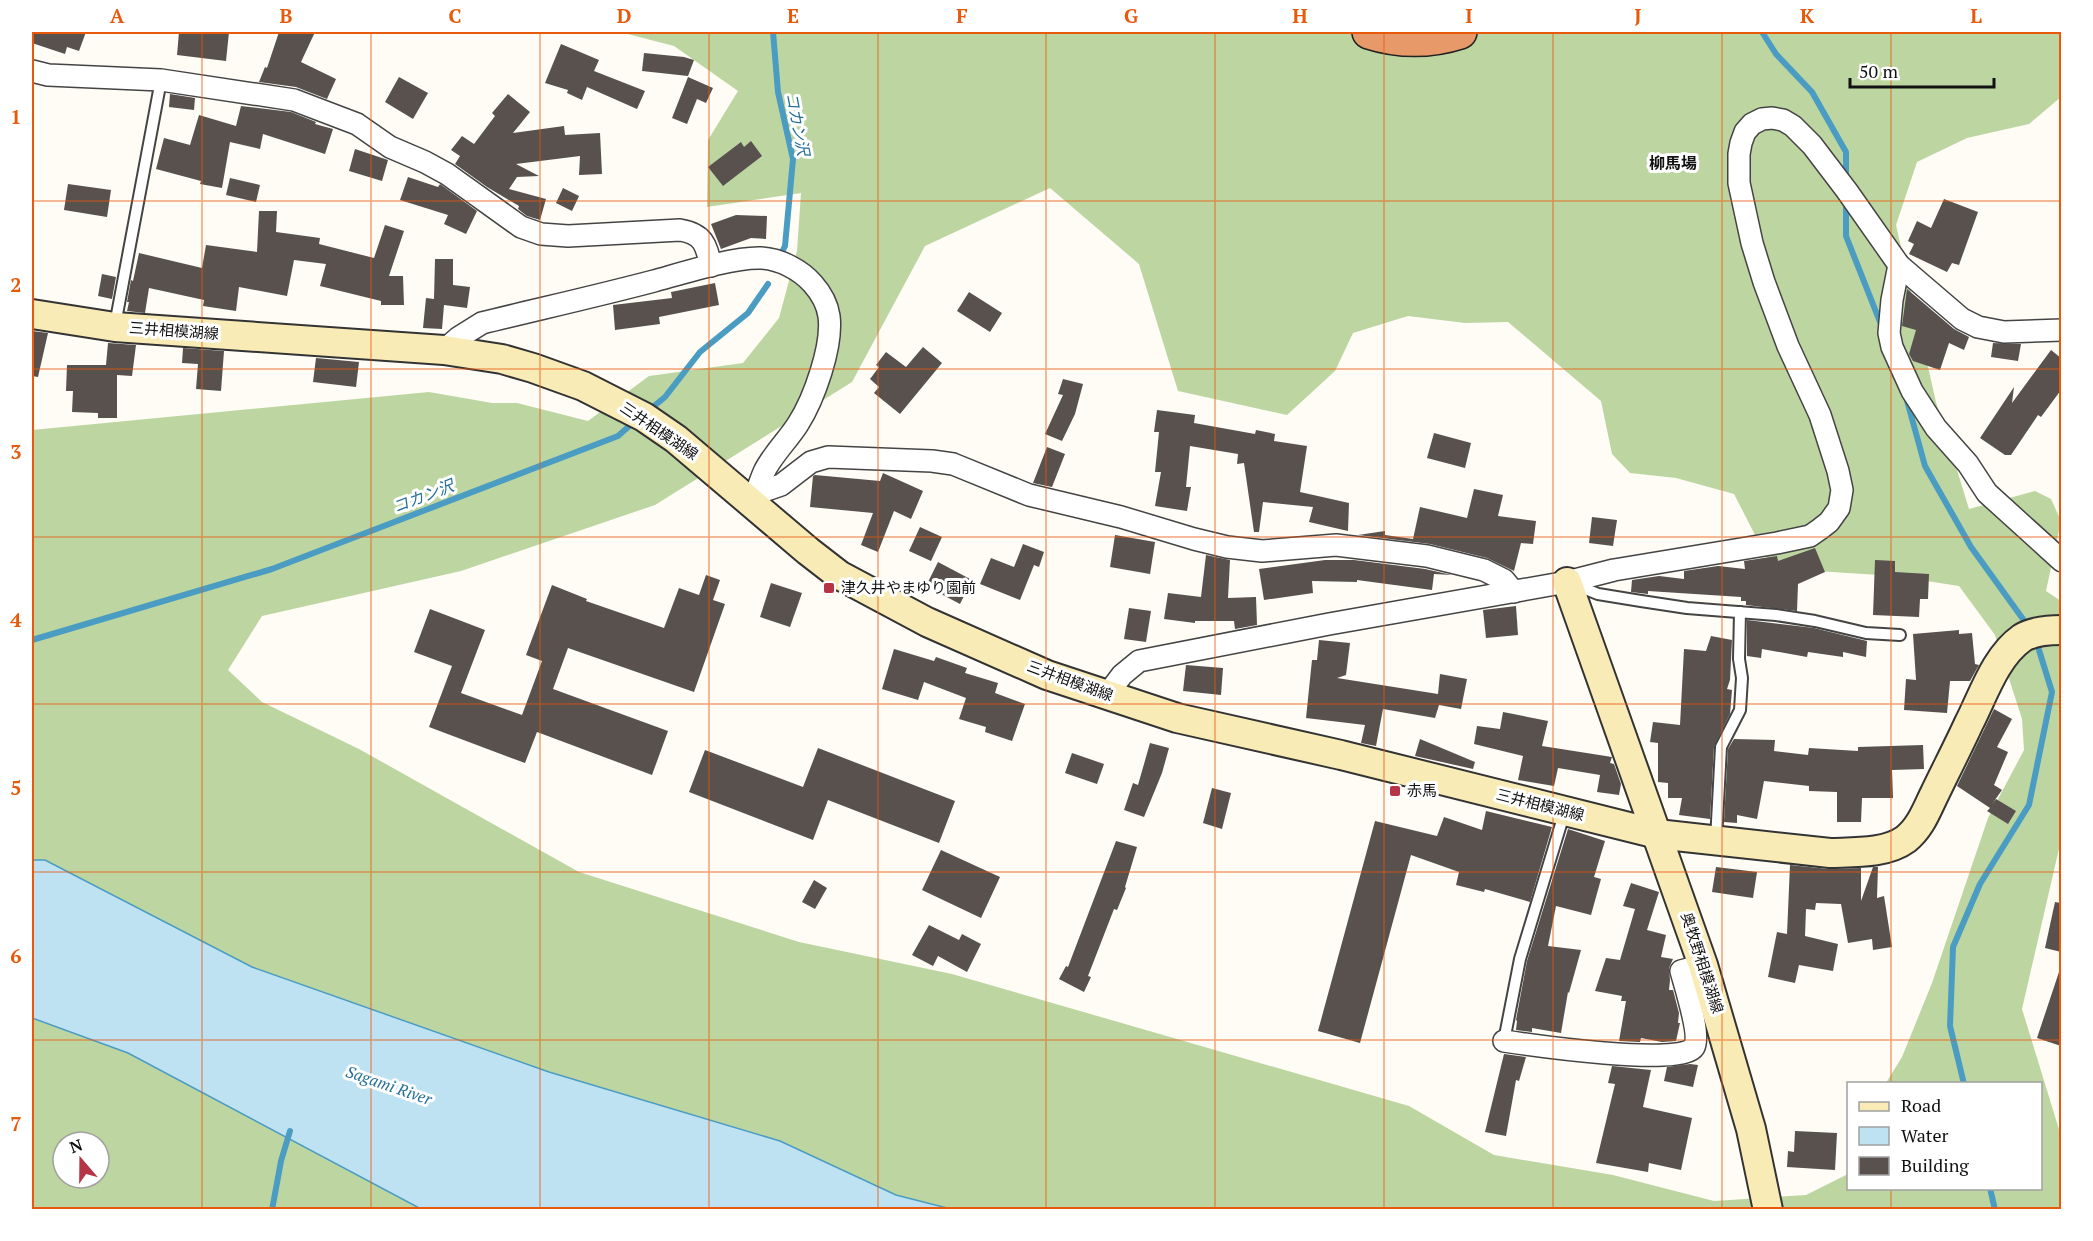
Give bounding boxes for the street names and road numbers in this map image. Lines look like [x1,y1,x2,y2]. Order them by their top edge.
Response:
street label: 三井相模湖線 [128,317,220,343]
street label: 三井相模湖線 [617,397,702,464]
street label: 三井相模湖線 [1025,655,1116,705]
street label: 三井相模湖線 [1494,783,1586,825]
street label: 奥牧野相模湖線 [1677,910,1729,1016]

